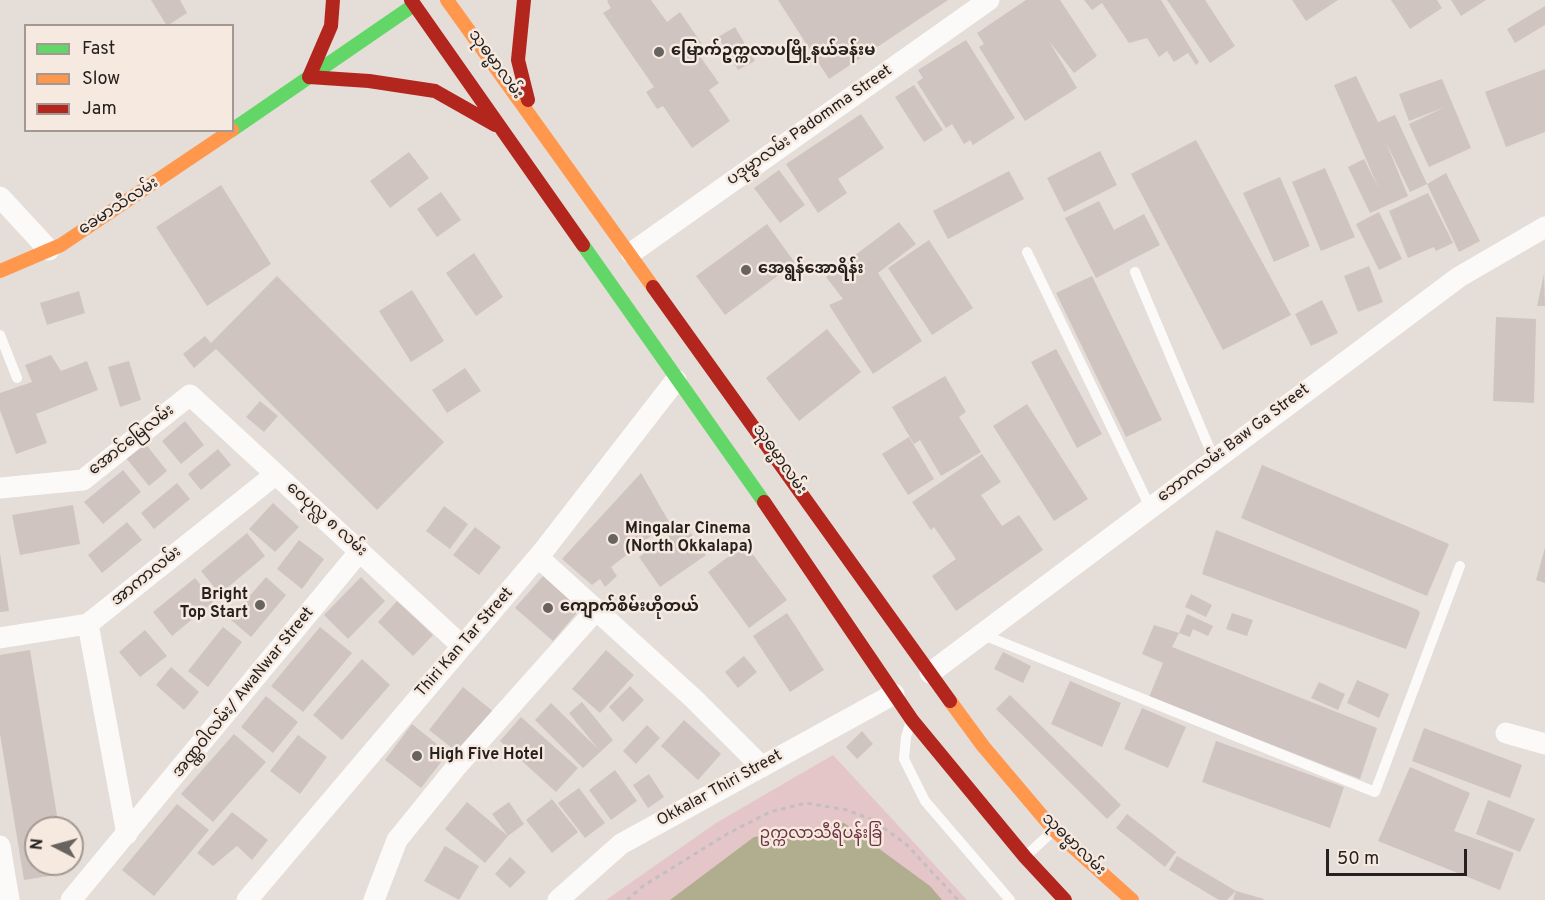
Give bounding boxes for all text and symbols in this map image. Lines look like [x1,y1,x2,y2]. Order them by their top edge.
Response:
legend [24,24,234,132]
street label: သုဓမ္မာလမ်း [463,26,527,104]
text: Fast [82,38,115,61]
place label: မြောက်ဥက္ကလာပမြို့နယ်ခန်းမ [671,42,875,62]
marker: မြောက်ဥက္ကလာပမြို့နယ်ခန်းမ [652,45,666,59]
street label: ပဒုမ္မာလမ်း Padomma Street [724,62,896,190]
text: Slow [82,68,120,91]
text: Jam [82,98,117,121]
street label: ခေမာသီလမ်း [76,174,162,240]
place label: အေရွန်အောရိန်း [758,260,864,280]
marker: အေရွန်အောရိန်း [739,263,753,277]
street label: ဘောဂလမ်း Baw Ga Street [1154,381,1314,507]
street label: အောင်မြေလမ်း [85,402,179,480]
street label: သုဓမ္မာလမ်း [748,421,810,499]
street label: ဝေပုလ္လ ၈ လမ်း [282,479,370,561]
place label: Mingalar Cinema (North Okkalapa) [625,520,753,558]
marker: Mingalar Cinema (North Okkalapa) [606,532,620,546]
street label: အာကာလမ်း [108,543,186,611]
street label: Thiri Kan Tar Street [412,584,518,702]
place label: Bright Top Start [180,586,248,624]
marker: Bright Top Start [253,598,267,612]
place label: ကျောက်စိမ်းဟိုတယ် [560,598,699,618]
marker: ကျောက်စိမ်းဟိုတယ် [541,601,555,615]
street label: အဏ္ဏဝါလမ်း/ AwaNwar Street [169,604,319,782]
place label: High Five Hotel [429,746,543,766]
street label: Okkalar Thiri Street [654,747,786,831]
marker: High Five Hotel [410,749,424,763]
street label: သုဓမ္မာလမ်း [1037,810,1109,880]
north arrow [24,816,84,876]
park label: ဥက္ကလာသီရိပန်းခြံ [760,825,882,845]
scale bar [1329,837,1470,875]
text: N [28,838,49,851]
text: 50 m [1337,848,1379,871]

